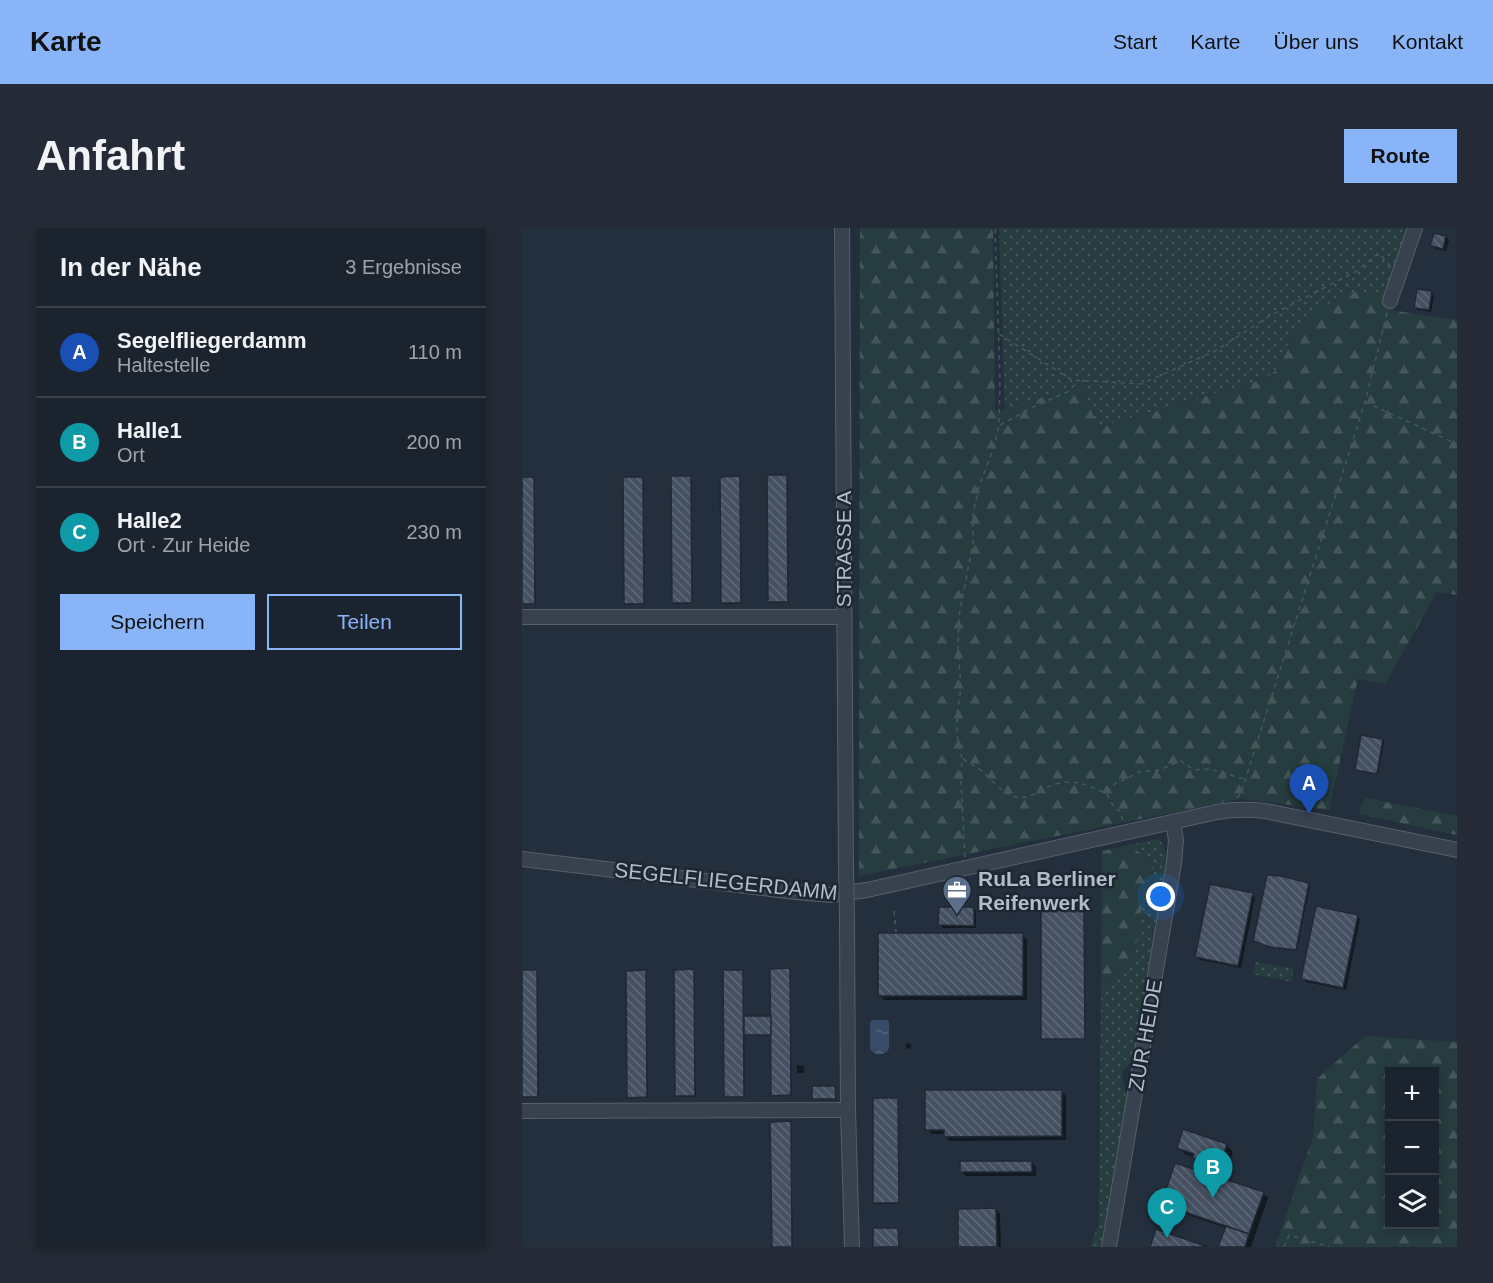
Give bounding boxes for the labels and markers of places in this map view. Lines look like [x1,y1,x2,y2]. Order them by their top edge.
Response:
pin: A [1290,764,1328,814]
place label: RuLa Berliner Reifenwerk [978,867,1116,914]
office icon: RuLa Berliner Reifenwerk [941,874,973,916]
pin: B [1194,1148,1232,1198]
pin: C [1148,1188,1186,1238]

